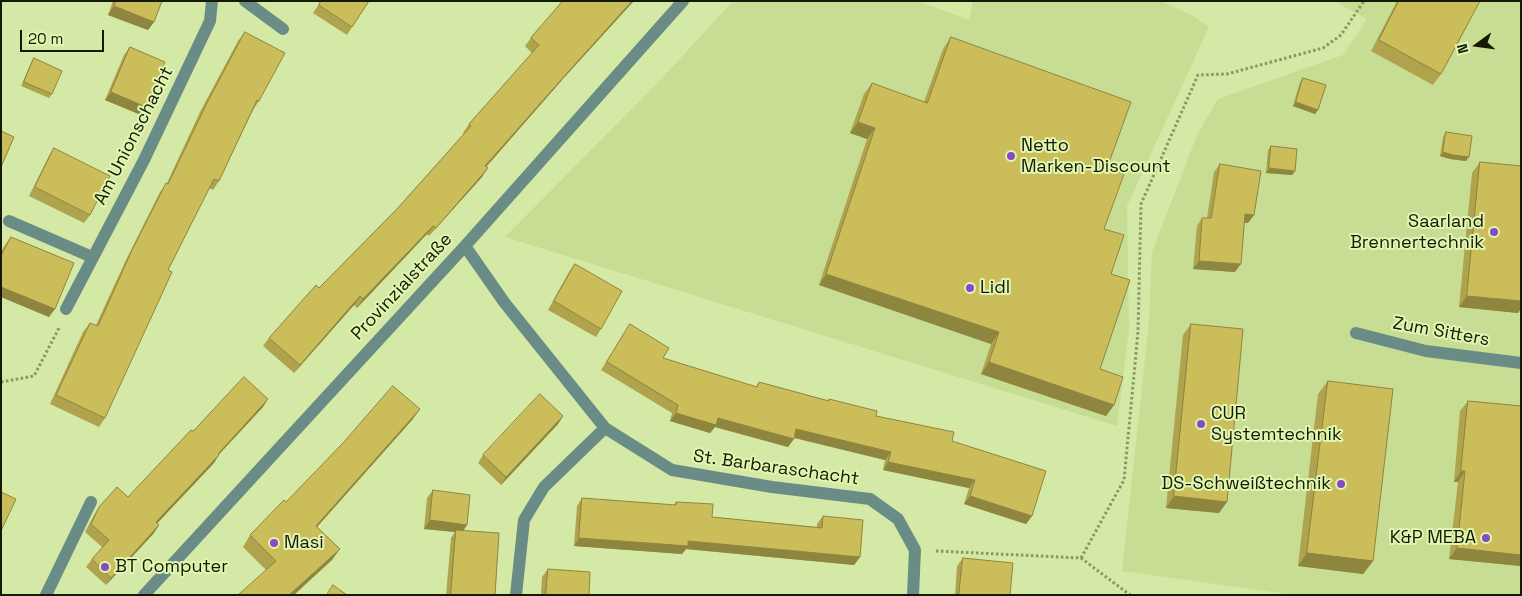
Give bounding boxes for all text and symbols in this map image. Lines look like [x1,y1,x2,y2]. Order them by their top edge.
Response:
scale bar [22,20,106,52]
north arrow [1452,20,1502,70]
text: 20 m [28,29,63,48]
text: N [1453,42,1472,55]
street label: Am Unionschacht [90,63,178,209]
place label: Netto Marken-Discount [1021,135,1171,178]
marker: Netto Marken-Discount [1005,150,1017,162]
place label: Saarland Brennertechnik [1350,211,1484,253]
marker: Saarland Brennertechnik [1488,226,1500,238]
street label: Provinzialstraße [347,229,457,345]
place label: Lidl [980,277,1010,299]
marker: Lidl [964,282,976,294]
street label: Zum Sitters [1391,313,1491,351]
place label: CUR Systemtechnik [1211,403,1342,446]
marker: CUR Systemtechnik [1195,418,1207,430]
street label: St. Barbaraschacht [692,446,860,490]
place label: DS-Schweißtechnik [1161,473,1331,495]
marker: DS-Schweißtechnik [1335,478,1347,490]
place label: K&P MEBA [1390,527,1476,549]
place label: Masi [284,532,324,554]
marker: K&P MEBA [1480,532,1492,544]
marker: Masi [268,537,280,549]
place label: BT Computer [115,556,228,578]
marker: BT Computer [99,561,111,573]

